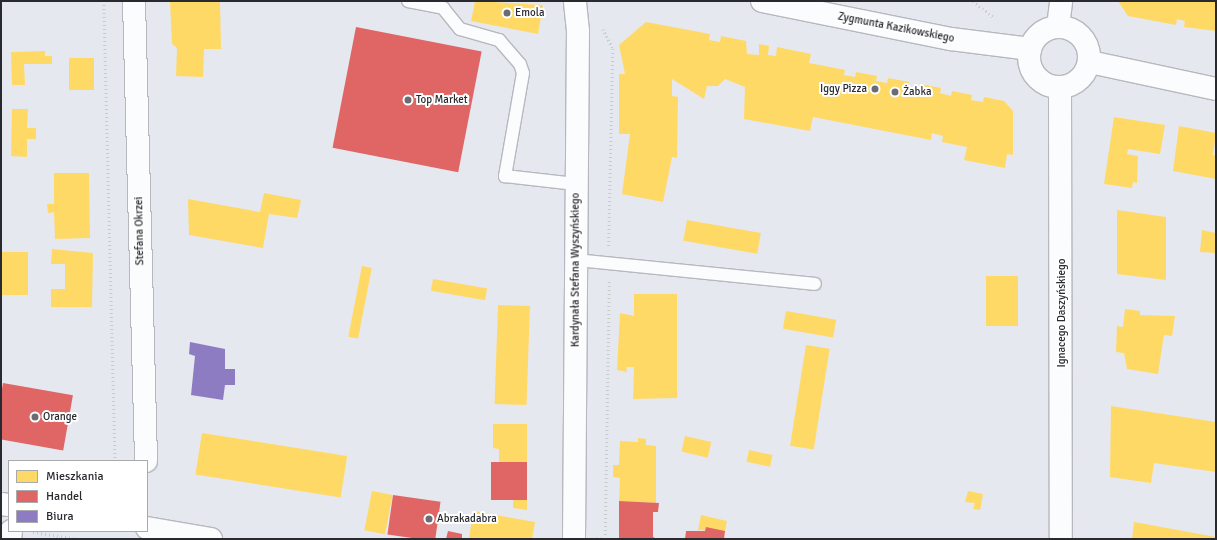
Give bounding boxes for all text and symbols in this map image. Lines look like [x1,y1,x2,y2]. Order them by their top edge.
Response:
place label: Emola [515,6,545,20]
marker: Emola [502,8,512,18]
street label: Zygmunta Kazikowskiego [837,10,955,46]
place label: Iggy Pizza [820,82,867,96]
marker: Iggy Pizza [870,84,880,94]
place label: Żabka [903,85,931,99]
marker: Żabka [890,87,900,97]
place label: Top Market [416,93,468,107]
marker: Top Market [403,95,413,105]
street label: Kardynała Stefana Wyszyńskiego [569,193,583,347]
street label: Stefana Okrzei [133,197,147,265]
street label: Ignacego Daszyńskiego [1055,259,1069,367]
place label: Orange [43,410,77,424]
marker: Orange [30,412,40,422]
legend [8,460,148,532]
text: Mieszkania [46,469,104,484]
text: Handel [46,489,83,504]
text: Biura [46,509,74,524]
place label: Abrakadabra [437,512,497,526]
marker: Abrakadabra [424,514,434,524]

